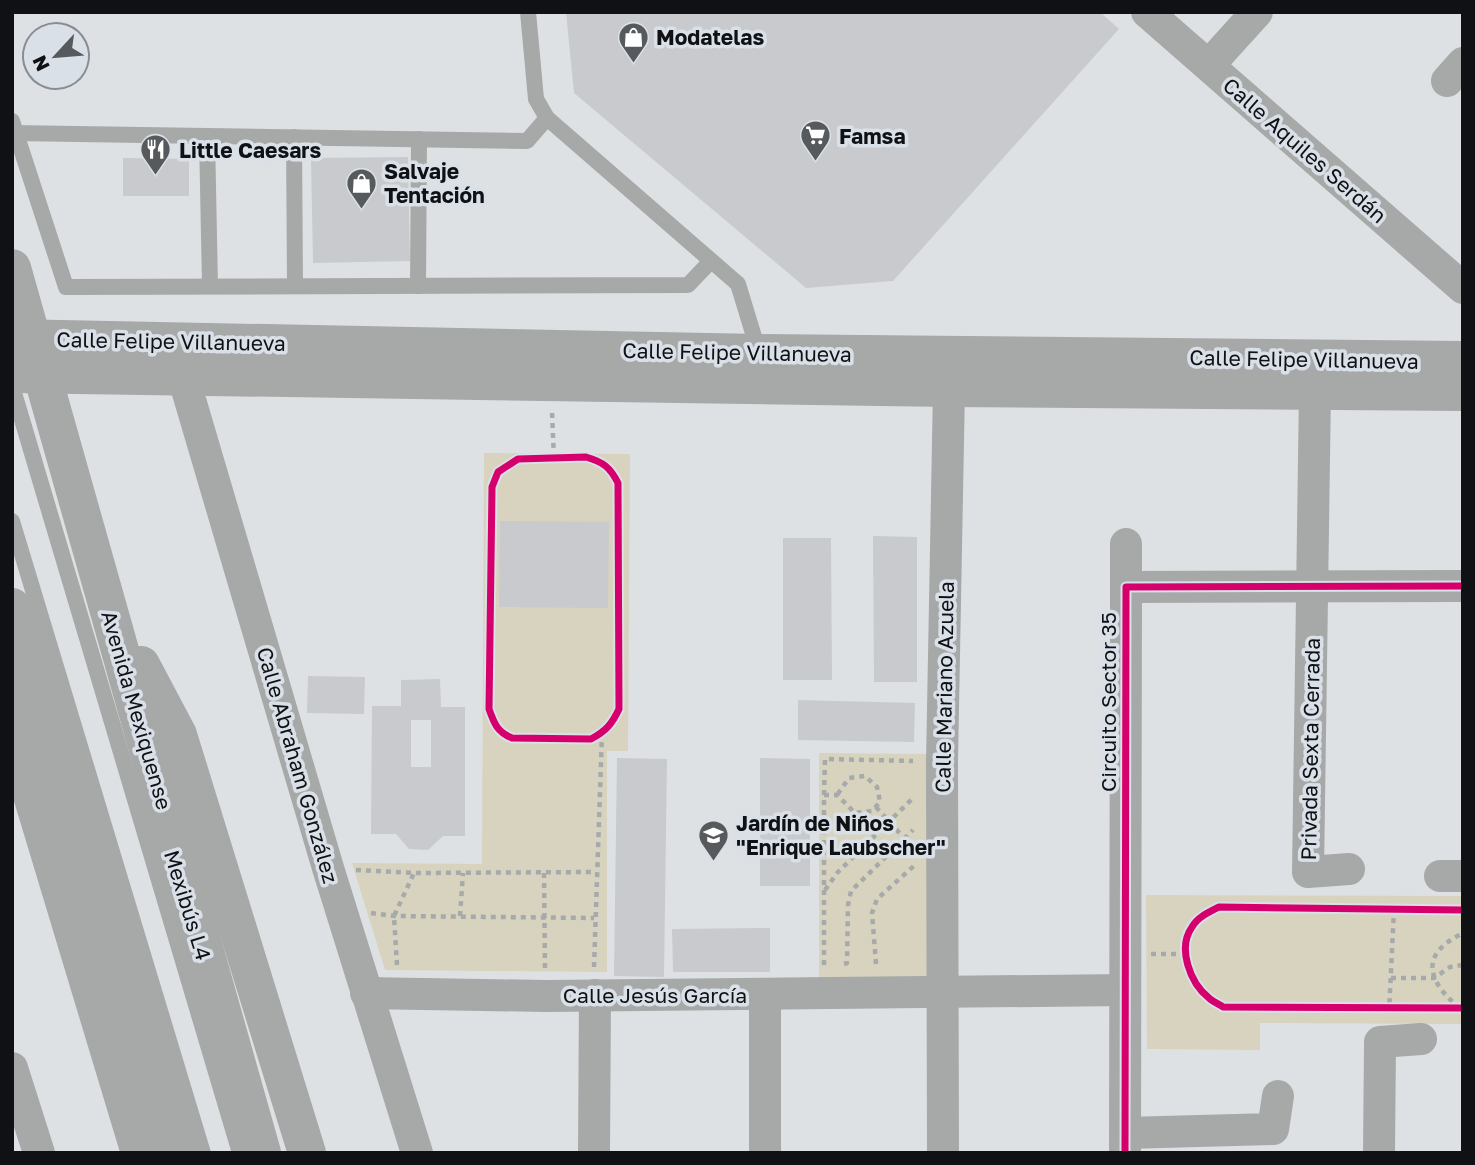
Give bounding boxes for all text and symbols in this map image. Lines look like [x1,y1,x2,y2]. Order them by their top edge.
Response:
shop icon: Modatelas [616,20,650,64]
north arrow [21,21,91,91]
place label: Modatelas [656,24,764,50]
text: N [27,52,54,75]
street label: Calle Aquiles Serdán [1218,72,1392,228]
supermarket icon: Famsa [799,119,833,163]
place label: Famsa [839,123,906,149]
restaurant icon: Little Caesars [139,133,173,177]
place label: Little Caesars [179,137,322,163]
place label: Salvaje Tentación [384,158,485,208]
shop icon: Salvaje Tentación [344,166,378,210]
street label: Calle Felipe Villanueva [56,326,286,356]
street label: Calle Felipe Villanueva [622,337,852,367]
street label: Calle Felipe Villanueva [1189,344,1419,374]
street label: Calle Mariano Azuela [929,581,959,793]
street label: Avenida Mexiquense [96,607,178,813]
street label: Circuito Sector 35 [1095,612,1121,792]
street label: Privada Sexta Cerrada [1295,638,1325,860]
street label: Calle Abraham González [252,644,344,886]
place label: Jardín de Niños "Enrique Laubscher" [736,810,946,860]
school or university icon: Jardín de Niños "Enrique Laubscher" [696,818,730,862]
street label: Mexibús L4 [159,847,217,963]
street label: Calle Jesús García [563,982,747,1008]

